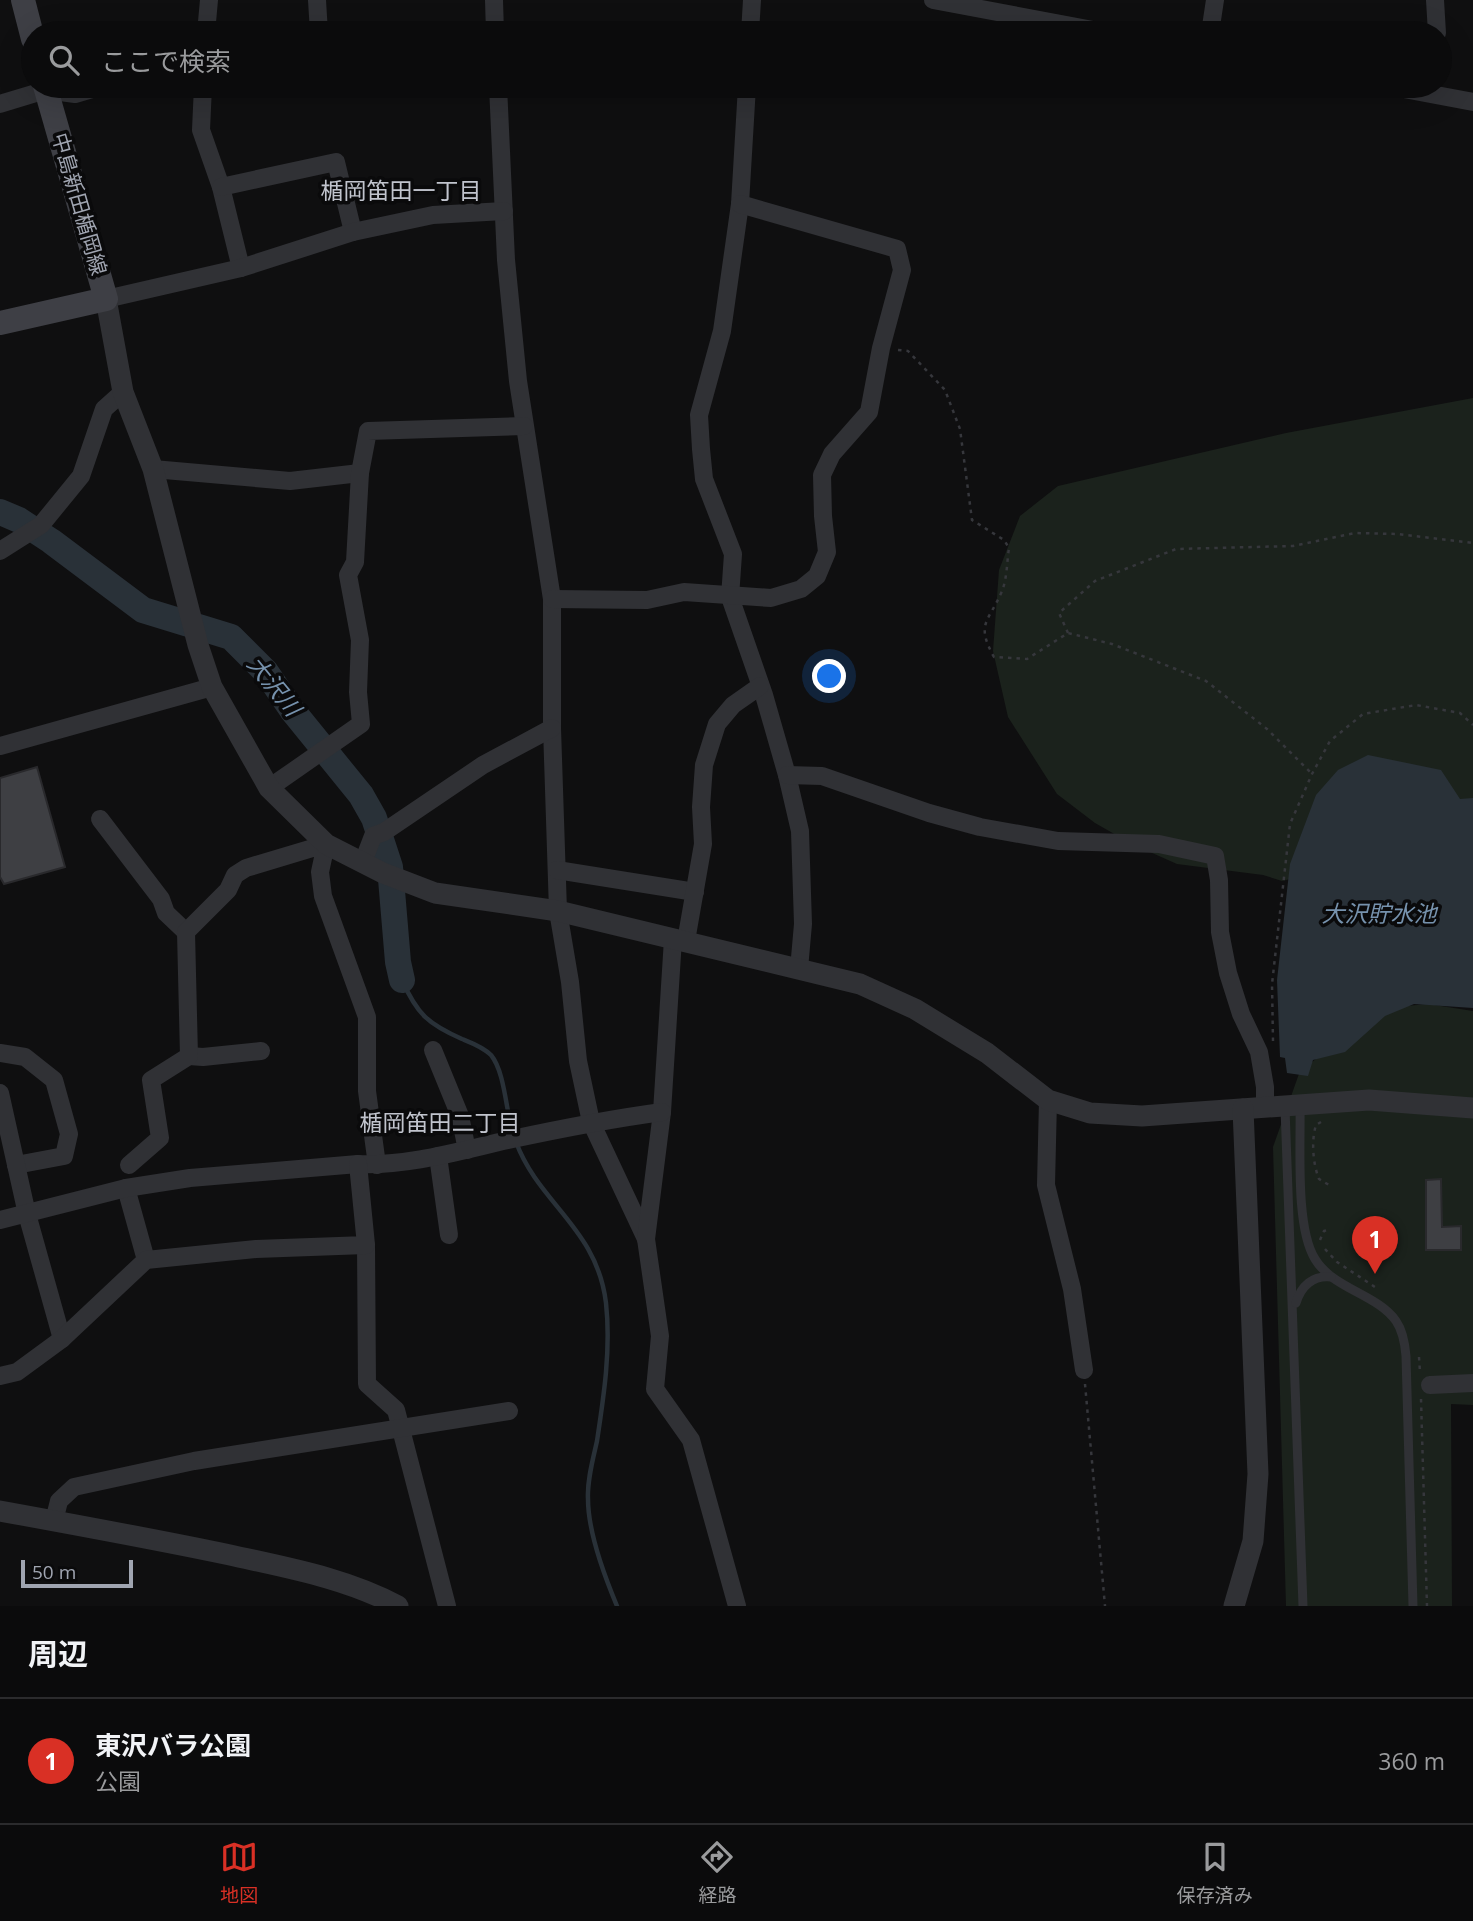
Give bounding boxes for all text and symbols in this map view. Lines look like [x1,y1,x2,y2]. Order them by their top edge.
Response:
search box [21,21,1452,98]
icon: search [45,41,83,79]
text: ここで検索 [101,43,231,79]
street label: 中島新田楯岡線 [46,129,114,278]
district label: 楯岡笛田一丁目 [321,174,482,206]
water label: 大沢川 [241,648,311,725]
your location [812,659,846,693]
water label: 大沢貯水池 [1322,897,1439,929]
district label: 楯岡笛田二丁目 [360,1106,521,1138]
pin: 1 [1352,1216,1398,1274]
scale bar [21,1557,133,1589]
text: 50 m [32,1559,76,1585]
text: 周辺 [28,1633,88,1674]
text: 東沢バラ公園 [95,1727,251,1763]
text: 1 [44,1745,58,1777]
text: 360 m [1378,1745,1445,1777]
text: 公園 [95,1765,141,1797]
tab: 地図 [220,1838,258,1908]
tab: 経路 [698,1838,737,1908]
tab: 保存済み [1177,1838,1253,1908]

